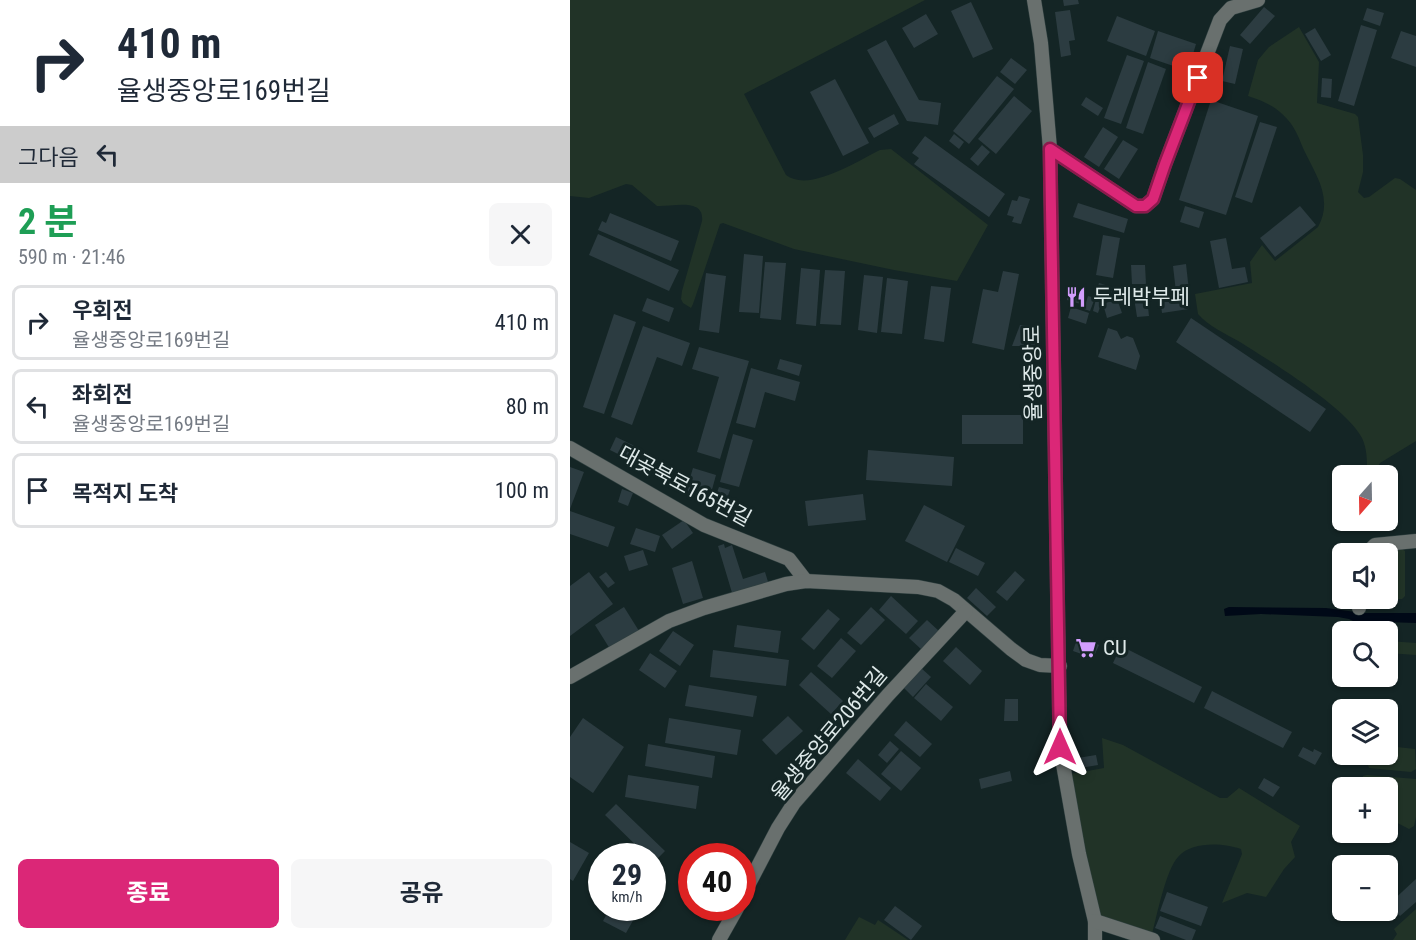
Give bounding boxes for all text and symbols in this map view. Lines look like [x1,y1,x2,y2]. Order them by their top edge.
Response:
text: 410 m [117,19,222,68]
icon: right [18,24,96,102]
pin [1172,52,1223,103]
icon: arrive [1181,61,1214,94]
text: 율생중앙로169번길 [117,75,331,107]
icon: left [91,138,124,171]
text: 그다음 [18,145,79,170]
text: 2 분 [18,201,78,243]
button: close [489,203,552,266]
text: 590 m · 21:46 [18,245,125,269]
restaurant icon: 두레박부페 [1064,285,1088,309]
place label: 두레박부페 [1093,285,1190,309]
text: 우회전 [72,298,133,323]
icon: right [21,306,54,339]
text: 410 m [495,310,549,335]
street label: 율생중앙로 [1020,324,1046,422]
text: 율생중앙로169번길 [72,328,230,352]
text: 좌회전 [72,382,133,407]
icon: left [21,390,54,423]
text: 80 m [506,394,549,419]
text: 율생중앙로169번길 [72,412,230,436]
street label: 대곶북로165번길 [614,441,756,531]
north arrow [1332,465,1398,531]
map controls [1332,465,1398,921]
icon: arrive [21,474,54,507]
text: 100 m [495,478,549,503]
text: 목적지 도착 [72,481,178,506]
button: sound [1332,543,1398,609]
button: search [1332,621,1398,687]
supermarket icon: CU [1074,636,1098,660]
place label: CU [1103,636,1127,660]
street label: 율생중앙로206번길 [766,663,892,805]
button: layers [1332,699,1398,765]
position arrow [1028,715,1092,779]
button: + [1332,777,1398,843]
speed limit sign: 40 [678,843,756,921]
button: − [1332,855,1398,921]
text: 29 [612,857,642,892]
button: 종료 [18,859,279,928]
button: 공유 [291,859,552,928]
text: km/h [612,888,642,906]

